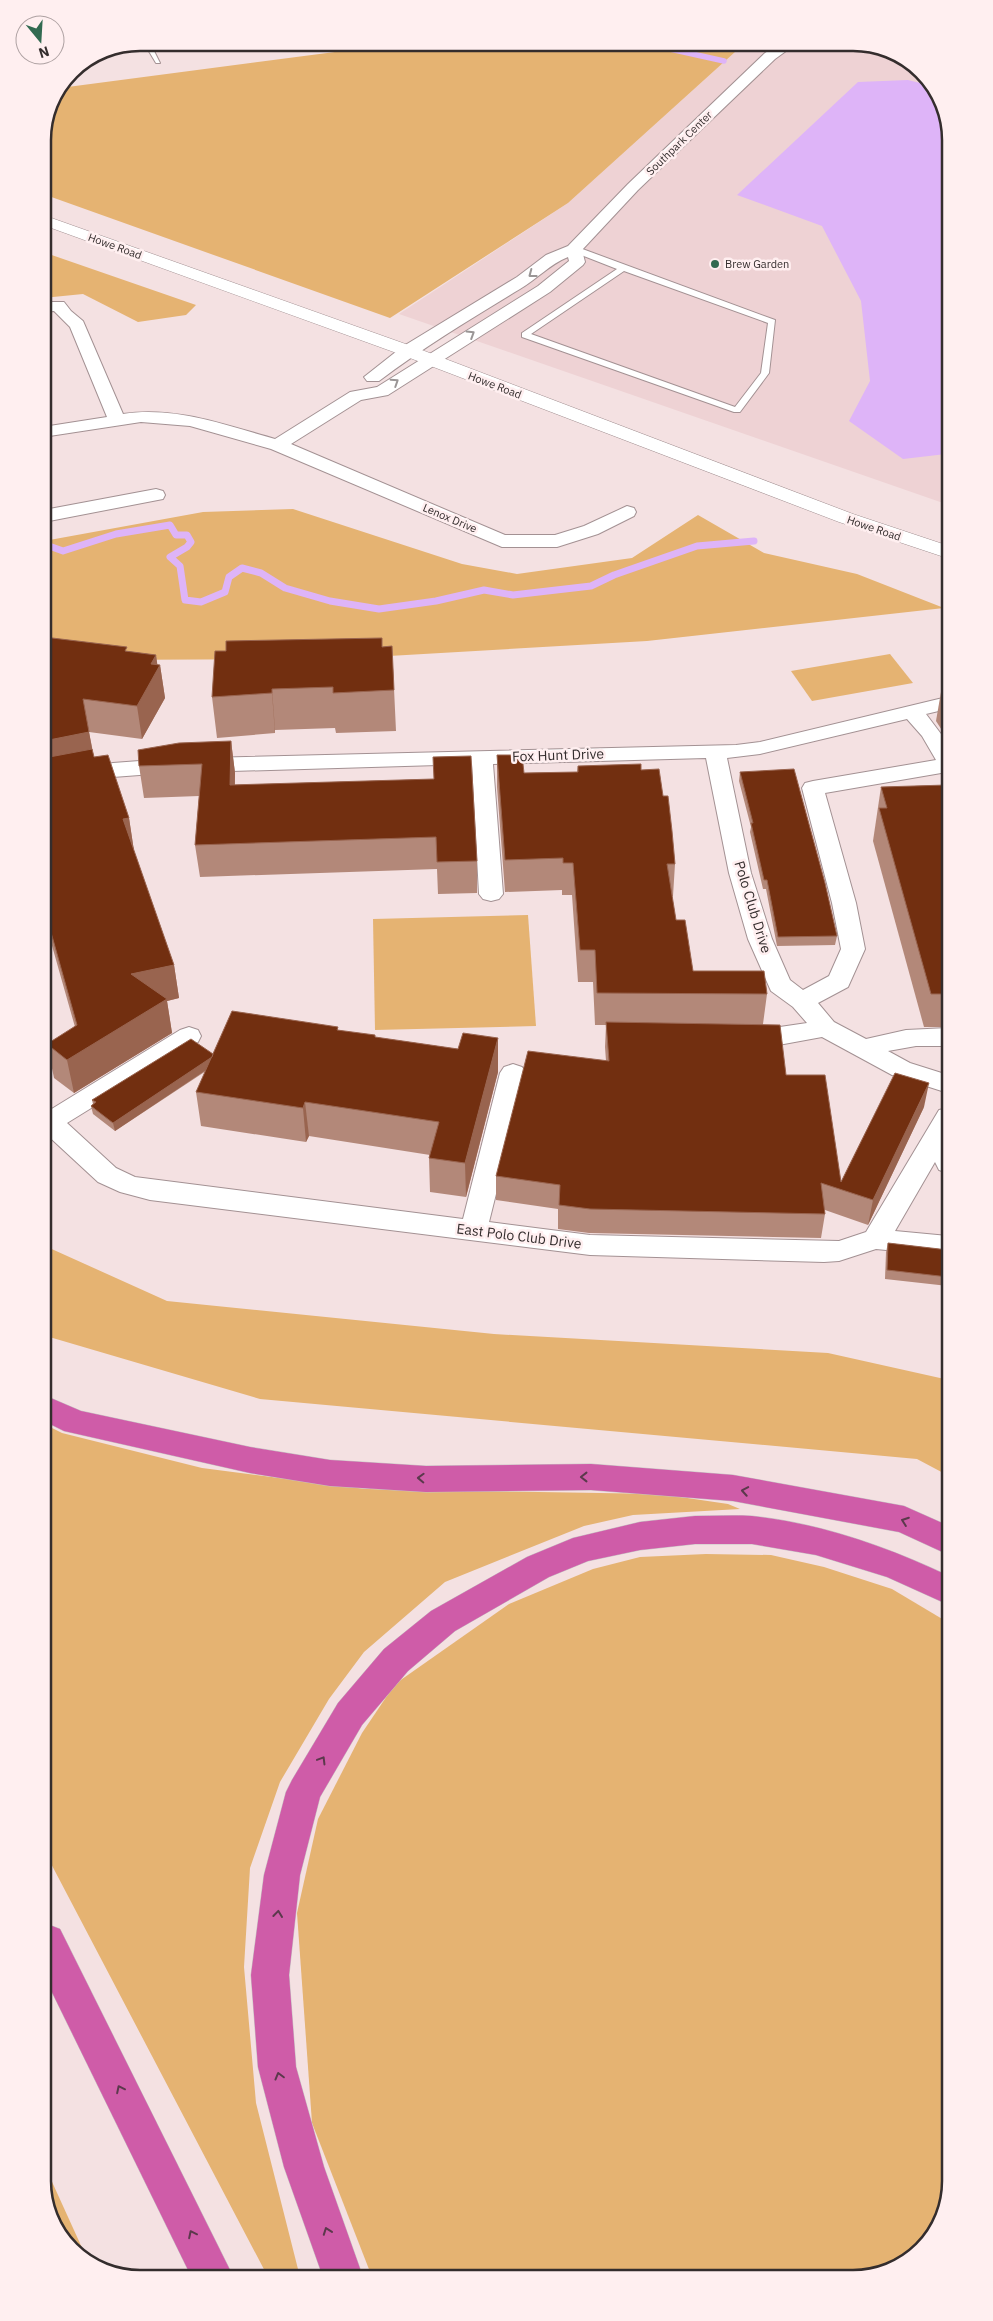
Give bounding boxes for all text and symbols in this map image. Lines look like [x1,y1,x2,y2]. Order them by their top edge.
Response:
north arrow [15,15,65,65]
text: N [36,42,52,62]
street label: Southpark Center [643,108,715,178]
street label: Howe Road [86,230,144,262]
place label: Brew Garden [725,257,789,271]
marker: Brew Garden [709,258,721,270]
one-way arrow [528,268,538,277]
one-way arrow [465,331,474,341]
street label: Howe Road [466,368,524,402]
one-way arrow [389,379,398,389]
street label: Lenox Drive [421,500,479,536]
street label: Howe Road [845,512,903,544]
street label: Fox Hunt Drive [512,744,605,766]
street label: Polo Club Drive [730,859,776,956]
street label: East Polo Club Drive [455,1219,583,1253]
one-way arrow [579,1472,587,1482]
one-way arrow [417,1473,424,1483]
one-way arrow [741,1486,750,1496]
one-way arrow [901,1517,910,1527]
one-way arrow [316,1756,326,1765]
one-way arrow [272,1910,282,1919]
one-way arrow [275,2072,285,2080]
one-way arrow [116,2085,126,2094]
one-way arrow [323,2227,333,2236]
one-way arrow [188,2230,198,2239]

